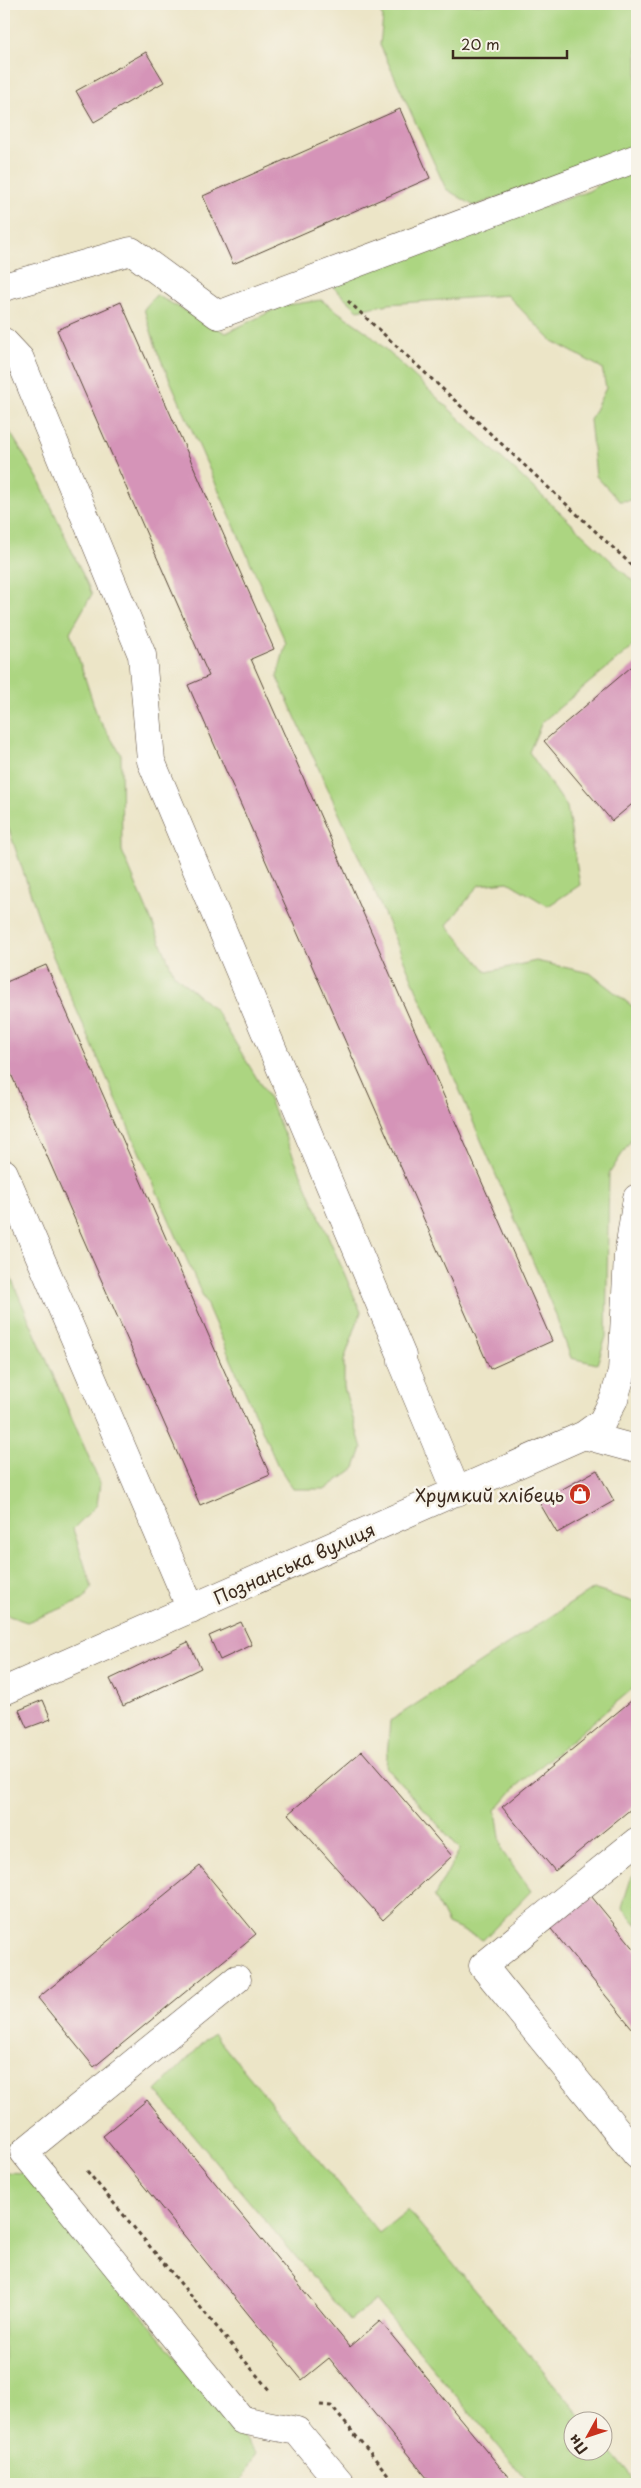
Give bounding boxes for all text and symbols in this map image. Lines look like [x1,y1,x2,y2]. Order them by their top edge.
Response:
scale bar [453,28,567,60]
text: 20 m [461,32,500,55]
place label: Хрумкий хлібець [415,1481,564,1508]
shop icon: Хрумкий хлібець [568,1482,592,1506]
street label: Познанська вулиця [209,1515,379,1611]
north arrow [564,2410,614,2460]
text: Пн [563,2430,592,2459]

